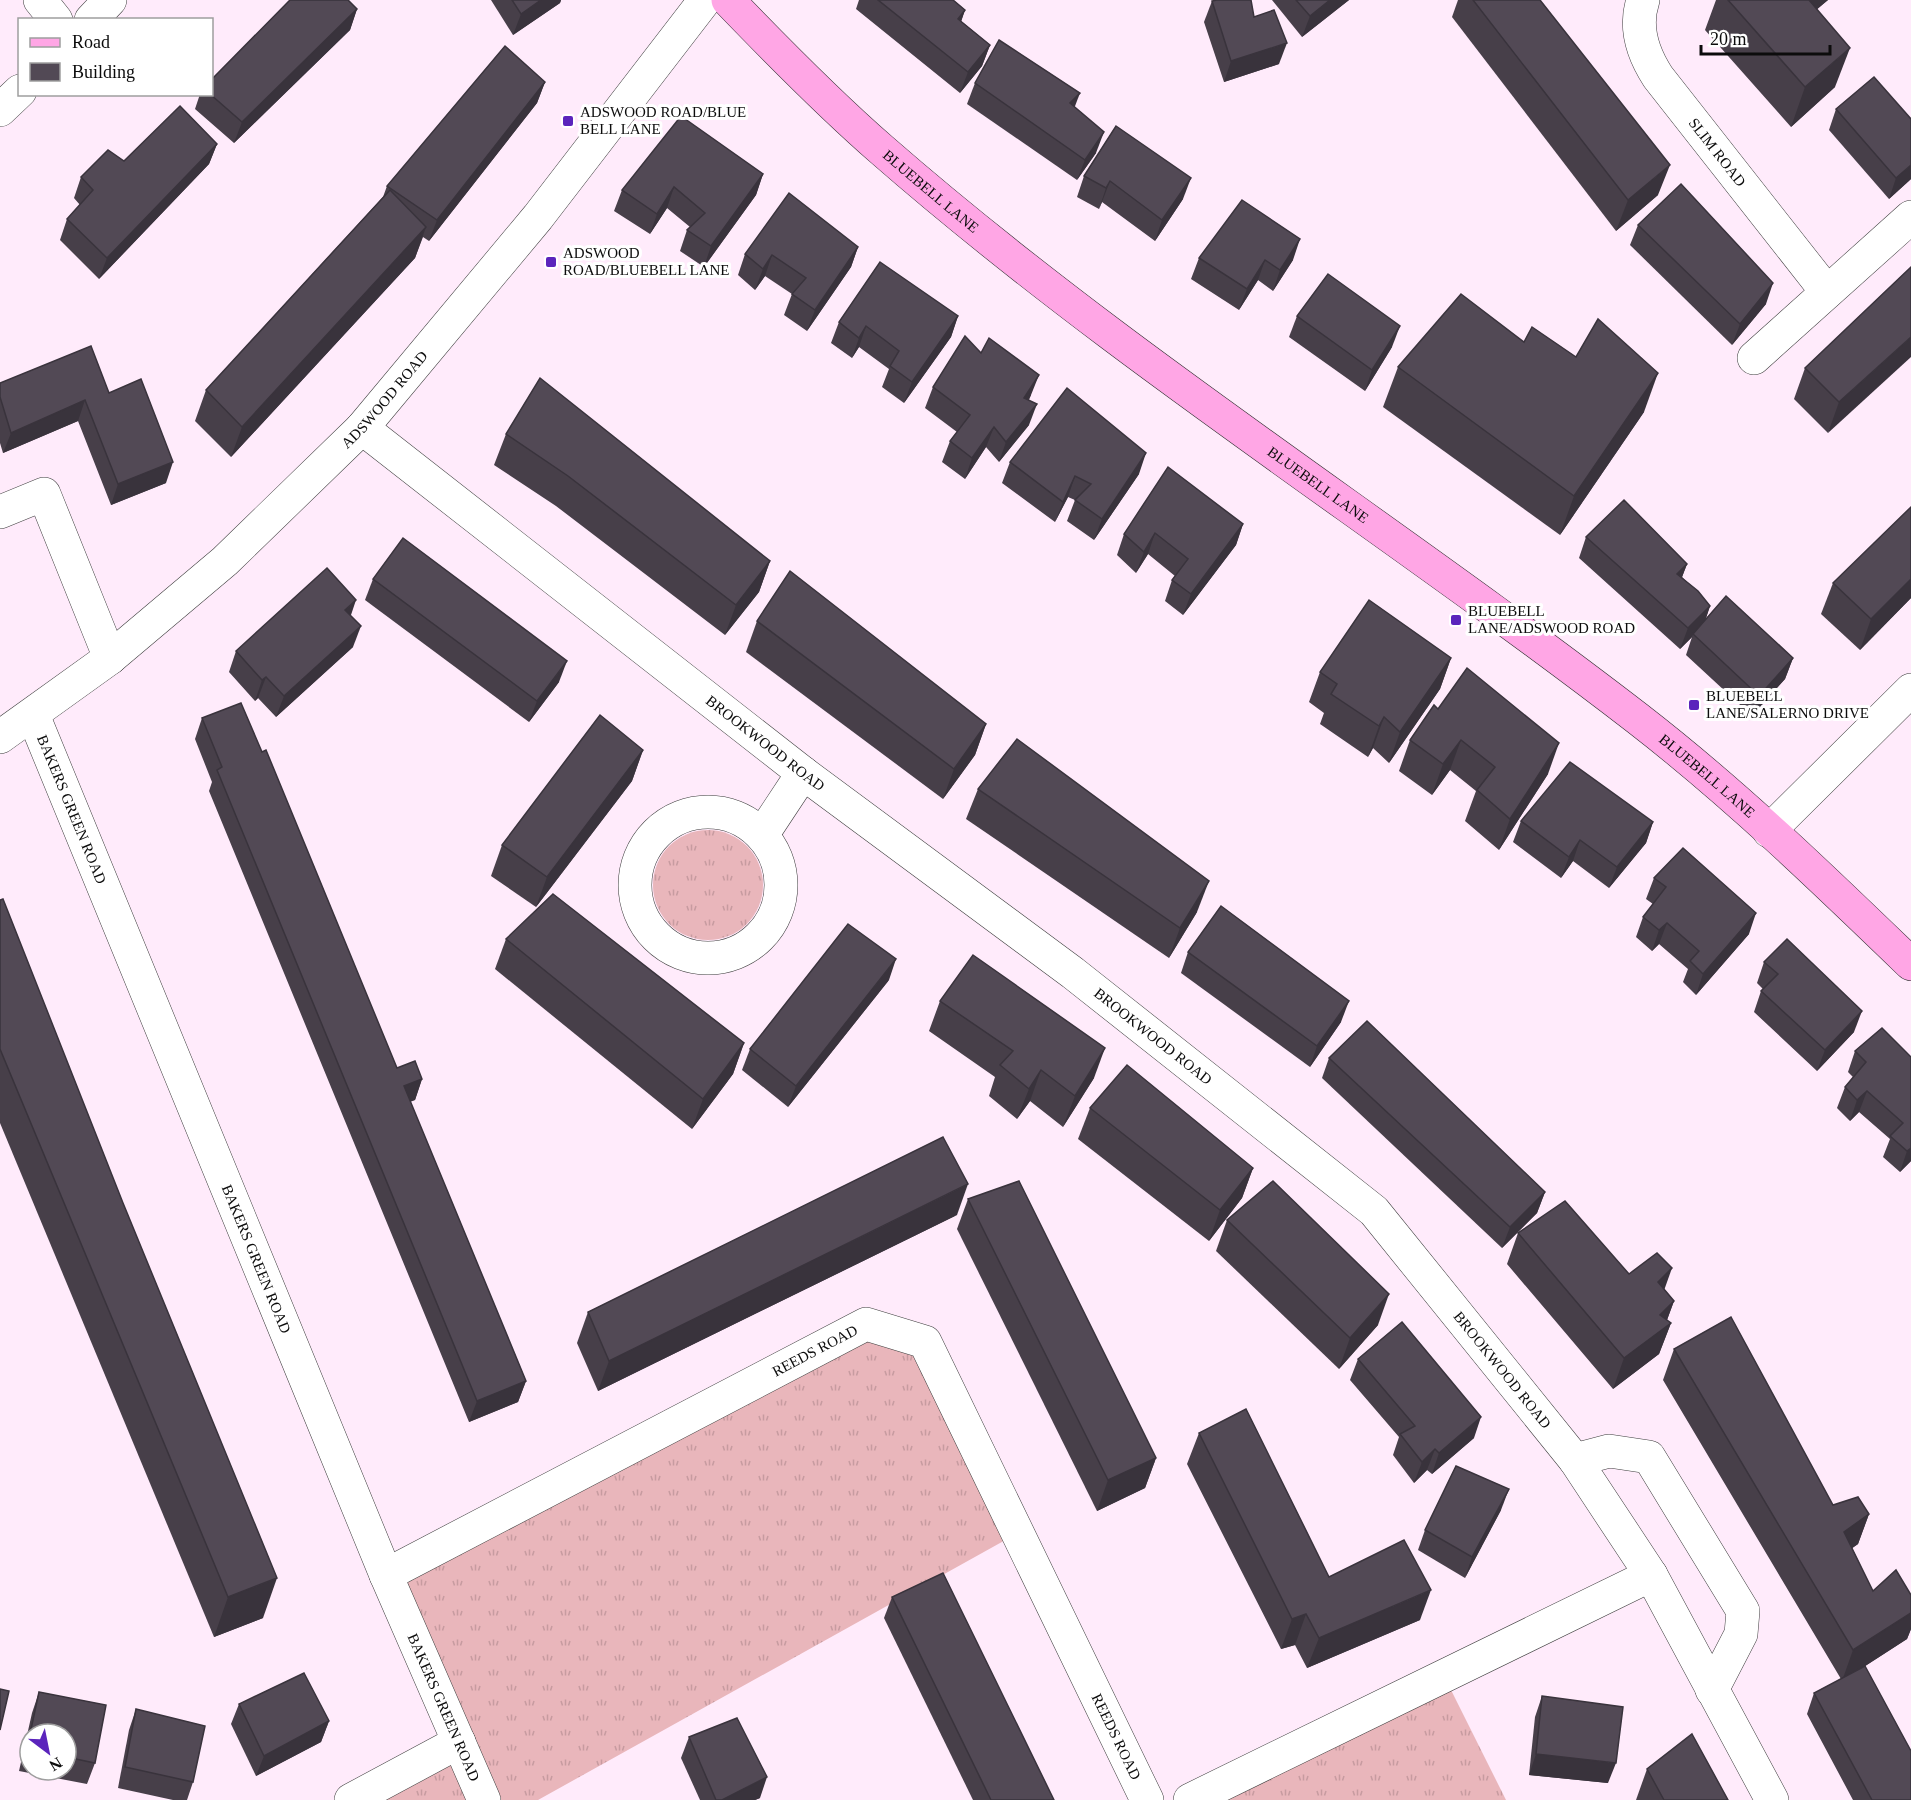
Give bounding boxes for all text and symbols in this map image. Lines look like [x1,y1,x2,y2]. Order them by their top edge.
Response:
legend [18,18,213,96]
scale bar [1701,18,1830,56]
text: 20 m [1710,29,1747,49]
text: Road [72,32,110,52]
text: Building [72,62,135,82]
place label: ADSWOOD ROAD/BLUE BELL LANE [580,104,746,137]
marker: ADSWOOD ROAD/BLUE BELL LANE [561,114,575,128]
street label: SLIM ROAD [1686,115,1749,190]
street label: BLUEBELL LANE [880,147,982,236]
place label: ADSWOOD ROAD/BLUEBELL LANE [563,245,730,278]
marker: ADSWOOD ROAD/BLUEBELL LANE [544,255,558,269]
street label: ADSWOOD ROAD [338,348,431,451]
street label: BLUEBELL LANE [1265,443,1371,526]
place label: BLUEBELL LANE/ADSWOOD ROAD [1468,603,1635,636]
marker: BLUEBELL LANE/ADSWOOD ROAD [1449,613,1463,627]
place label: BLUEBELL LANE/SALERNO DRIVE [1706,688,1869,721]
street label: BROOKWOOD ROAD [703,692,828,794]
marker: BLUEBELL LANE/SALERNO DRIVE [1687,698,1701,712]
street label: BLUEBELL LANE [1656,731,1758,821]
street label: BAKERS GREEN ROAD [34,733,109,886]
street label: BROOKWOOD ROAD [1091,985,1215,1088]
street label: BAKERS GREEN ROAD [219,1182,294,1336]
street label: BROOKWOOD ROAD [1450,1308,1554,1432]
street label: REEDS ROAD [770,1322,860,1380]
street label: BAKERS GREEN ROAD [405,1631,483,1784]
street label: REEDS ROAD [1089,1691,1144,1783]
north arrow [18,1722,78,1782]
text: N [46,1754,65,1775]

